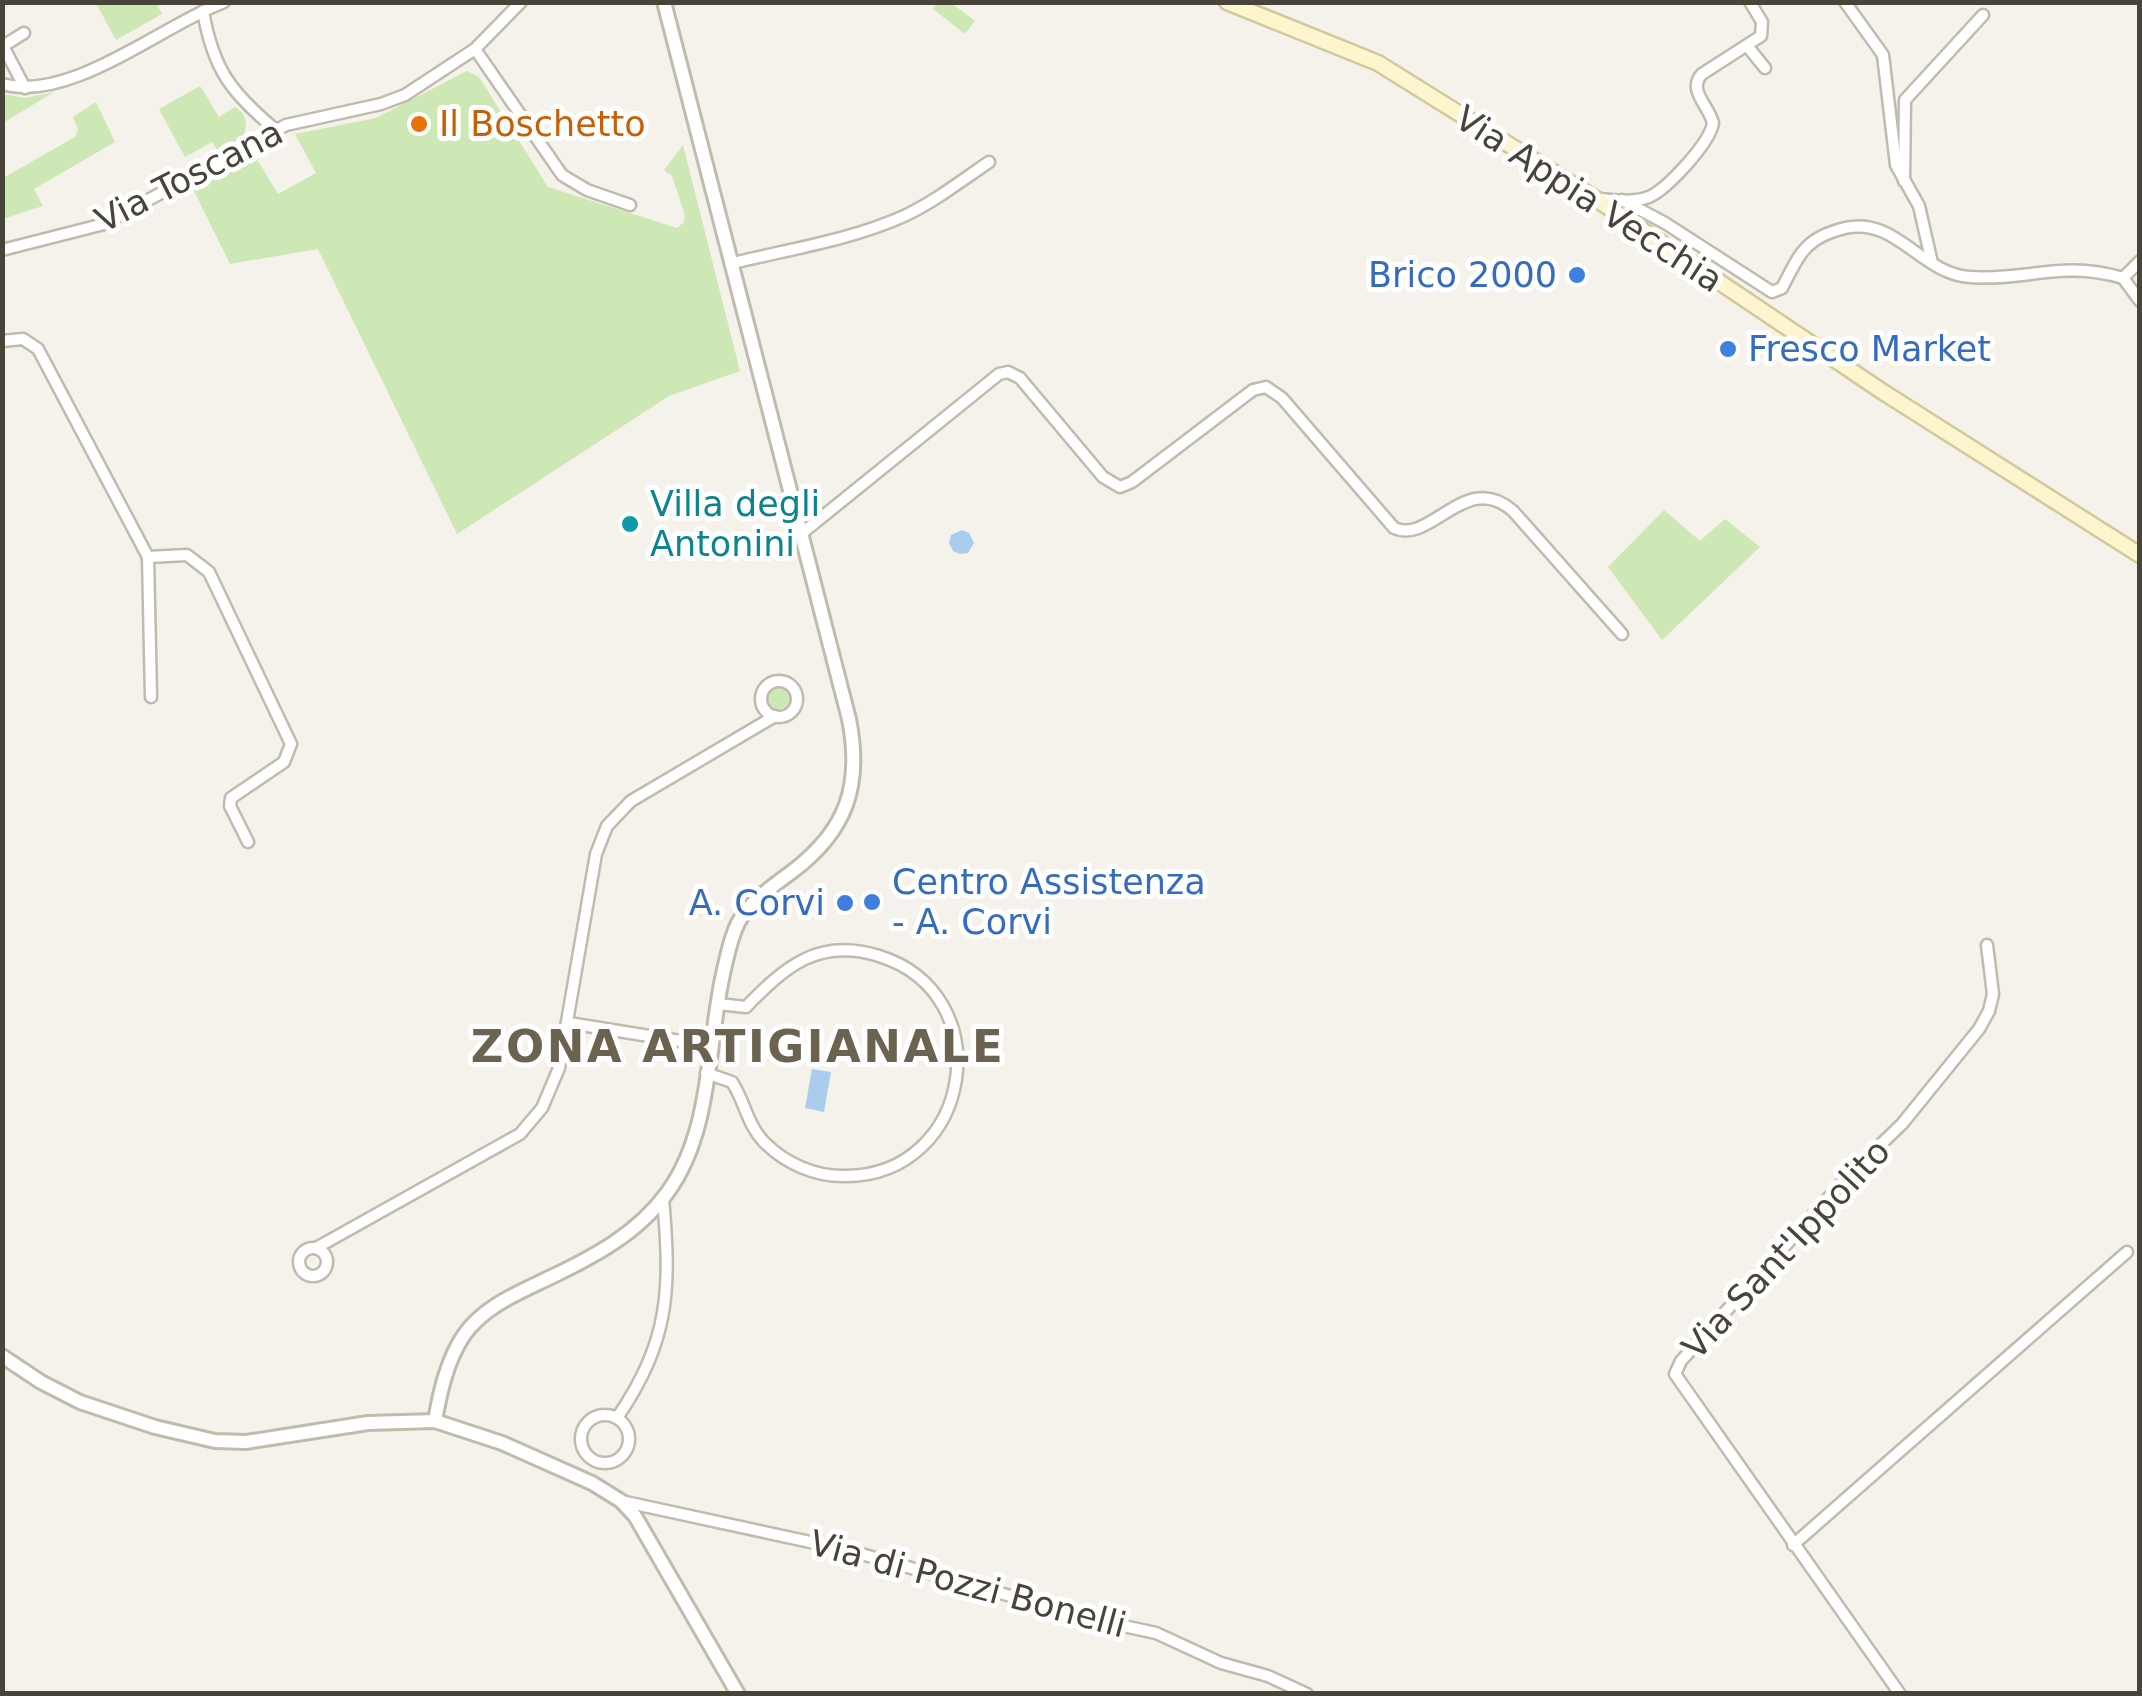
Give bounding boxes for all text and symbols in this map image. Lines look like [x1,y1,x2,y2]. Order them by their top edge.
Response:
street label: Via Appia Vecchia [1448,98,1730,300]
place label: Il Boschetto [439,104,646,144]
street label: Via Toscana [89,112,289,240]
marker: Il Boschetto [408,113,430,135]
place label: Brico 2000 [1368,255,1557,295]
marker: Brico 2000 [1566,264,1588,286]
place label: Fresco Market [1748,329,1991,369]
marker: Fresco Market [1717,338,1739,360]
place label: Villa degli Antonini [650,484,820,564]
marker: Villa degli Antonini [619,513,641,535]
place label: Centro Assistenza - A. Corvi [892,862,1206,942]
place label: A. Corvi [689,883,825,923]
marker: Centro Assistenza - A. Corvi [861,891,883,913]
marker: A. Corvi [834,892,856,914]
district label: ZONA ARTIGIANALE [471,1020,1005,1073]
street label: Via Sant'Ippolito [1674,1131,1898,1367]
street label: Via di Pozzi Bonelli [806,1523,1130,1645]

